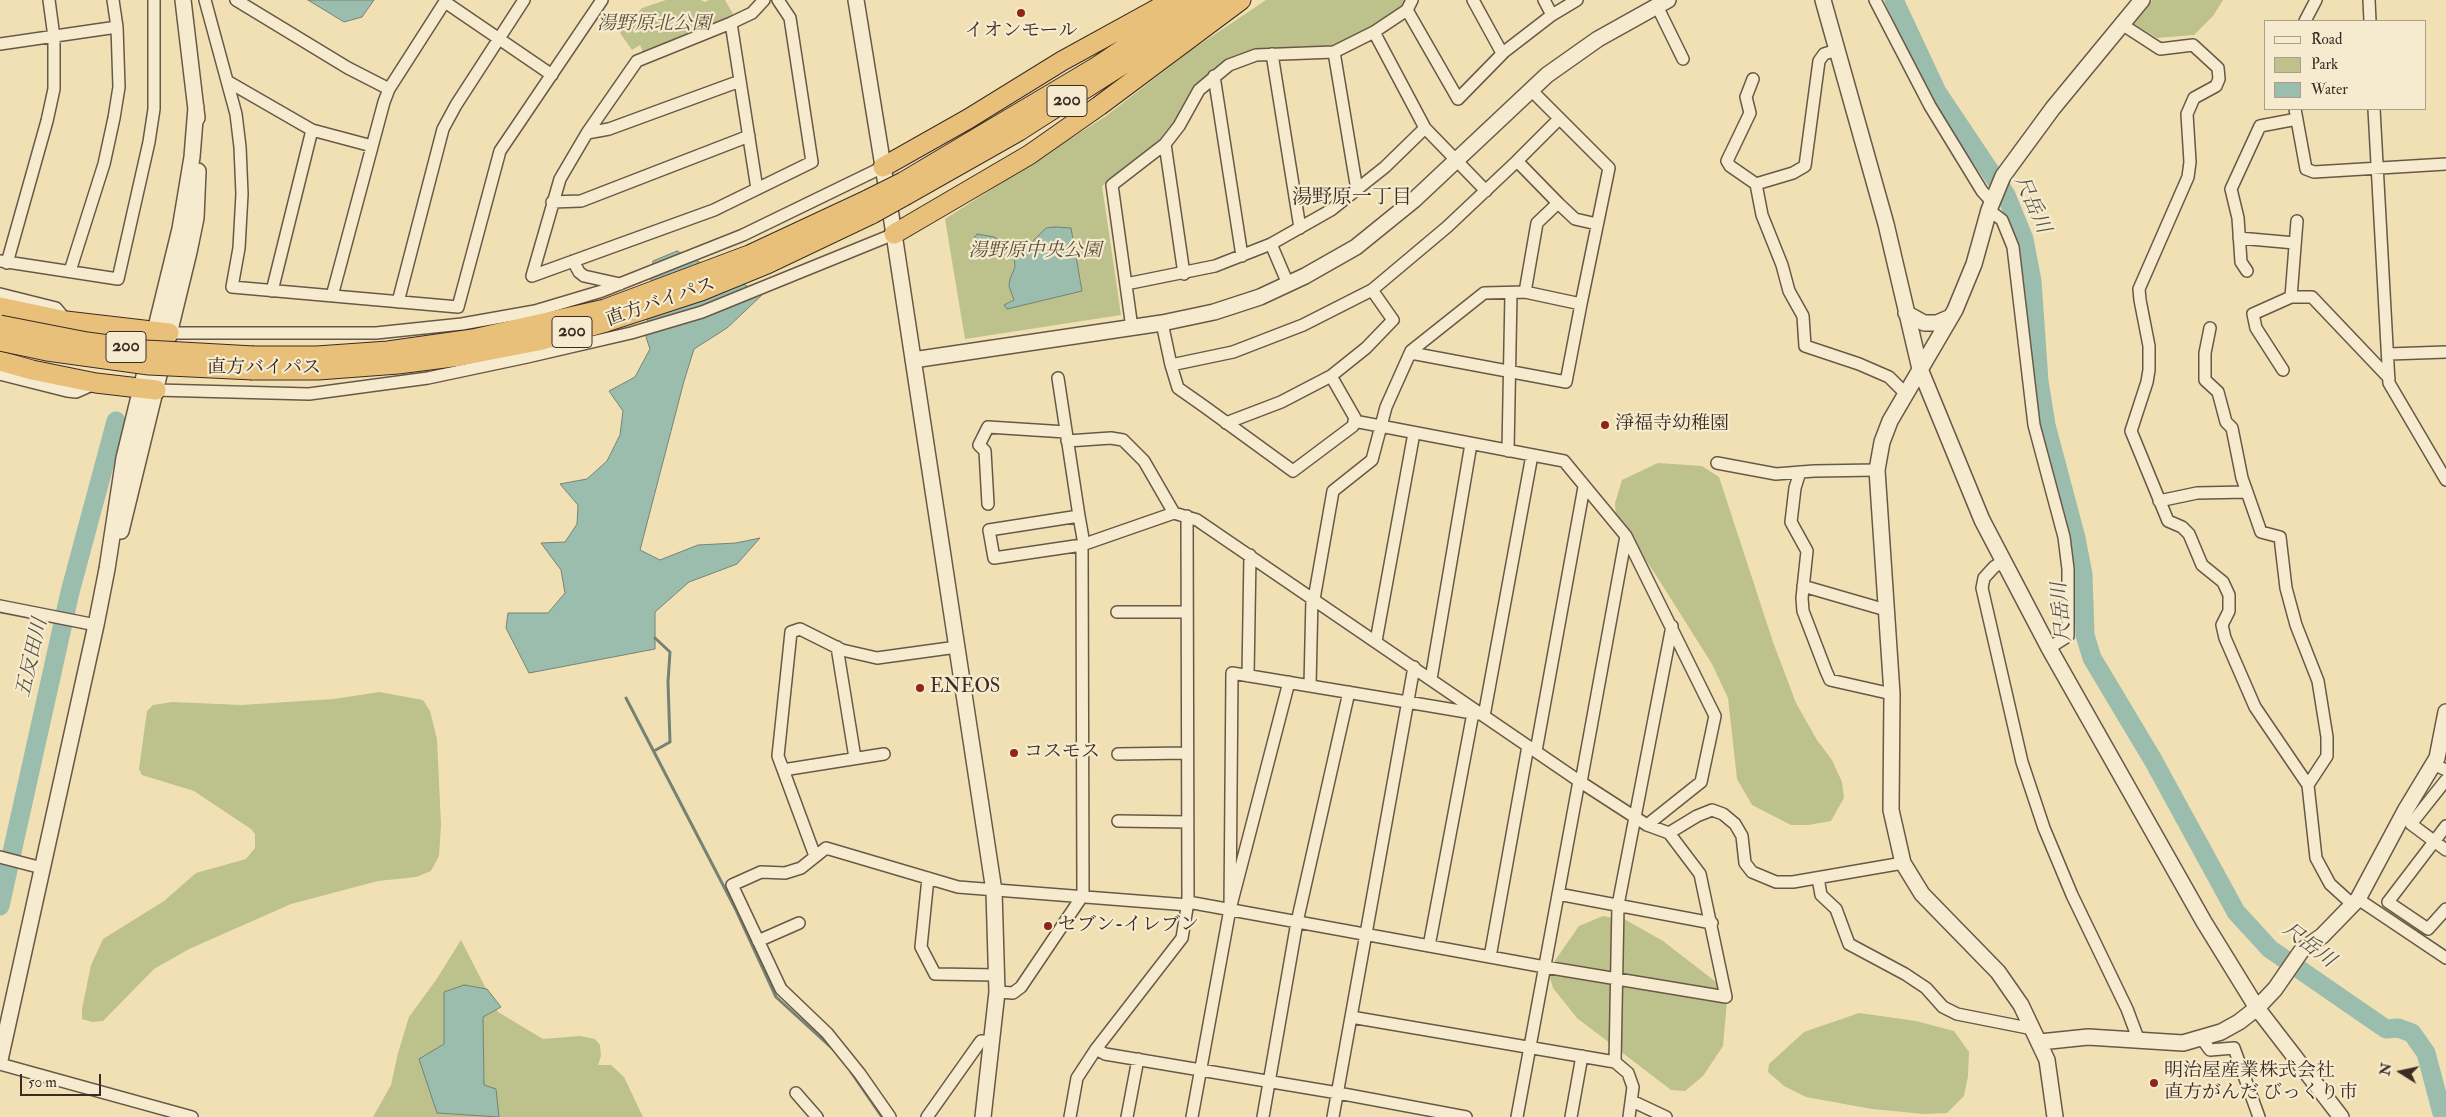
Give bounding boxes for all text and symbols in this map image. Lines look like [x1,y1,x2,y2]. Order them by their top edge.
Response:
marker: イオンモール [1015,7,1027,19]
park label: 湯野原北公園 [597,14,711,36]
legend [2264,20,2426,110]
place label: イオンモール [964,21,1078,43]
text: Road [2311,30,2342,49]
text: Park [2311,55,2338,74]
text: Water [2311,80,2348,99]
road number: 200 [1047,85,1087,116]
water label: 尺岳川 [2008,173,2054,237]
district label: 湯野原一丁目 [1292,187,1412,211]
park label: 湯野原中央公園 [969,241,1101,263]
street label: 直方バイパス [603,274,719,332]
road number: 200 [552,316,592,348]
road number: 200 [106,332,146,362]
street label: 直方バイパス [207,358,321,380]
place label: 淨福寺幼稚園 [1615,414,1729,436]
marker: 淨福寺幼稚園 [1599,419,1611,431]
water label: 尺岳川 [2048,581,2078,643]
water label: 五反田川 [12,616,54,700]
place label: ENEOS [930,677,1000,699]
marker: ENEOS [914,682,926,694]
place label: コスモス [1024,742,1100,764]
marker: コスモス [1008,747,1020,759]
place label: セブン-イレブン [1058,915,1199,937]
water label: 尺岳川 [2277,918,2339,974]
marker: セブン-イレブン [1042,920,1054,932]
north arrow [2376,1047,2426,1097]
place label: 明治屋産業株式会社 直方がんだ びっくり市 [2164,1061,2358,1105]
text: N [2376,1062,2395,1077]
scale bar [22,1064,104,1096]
text: 50 m [28,1073,57,1092]
marker: 明治屋産業株式会社 直方がんだ びっくり市 [2148,1077,2160,1089]

